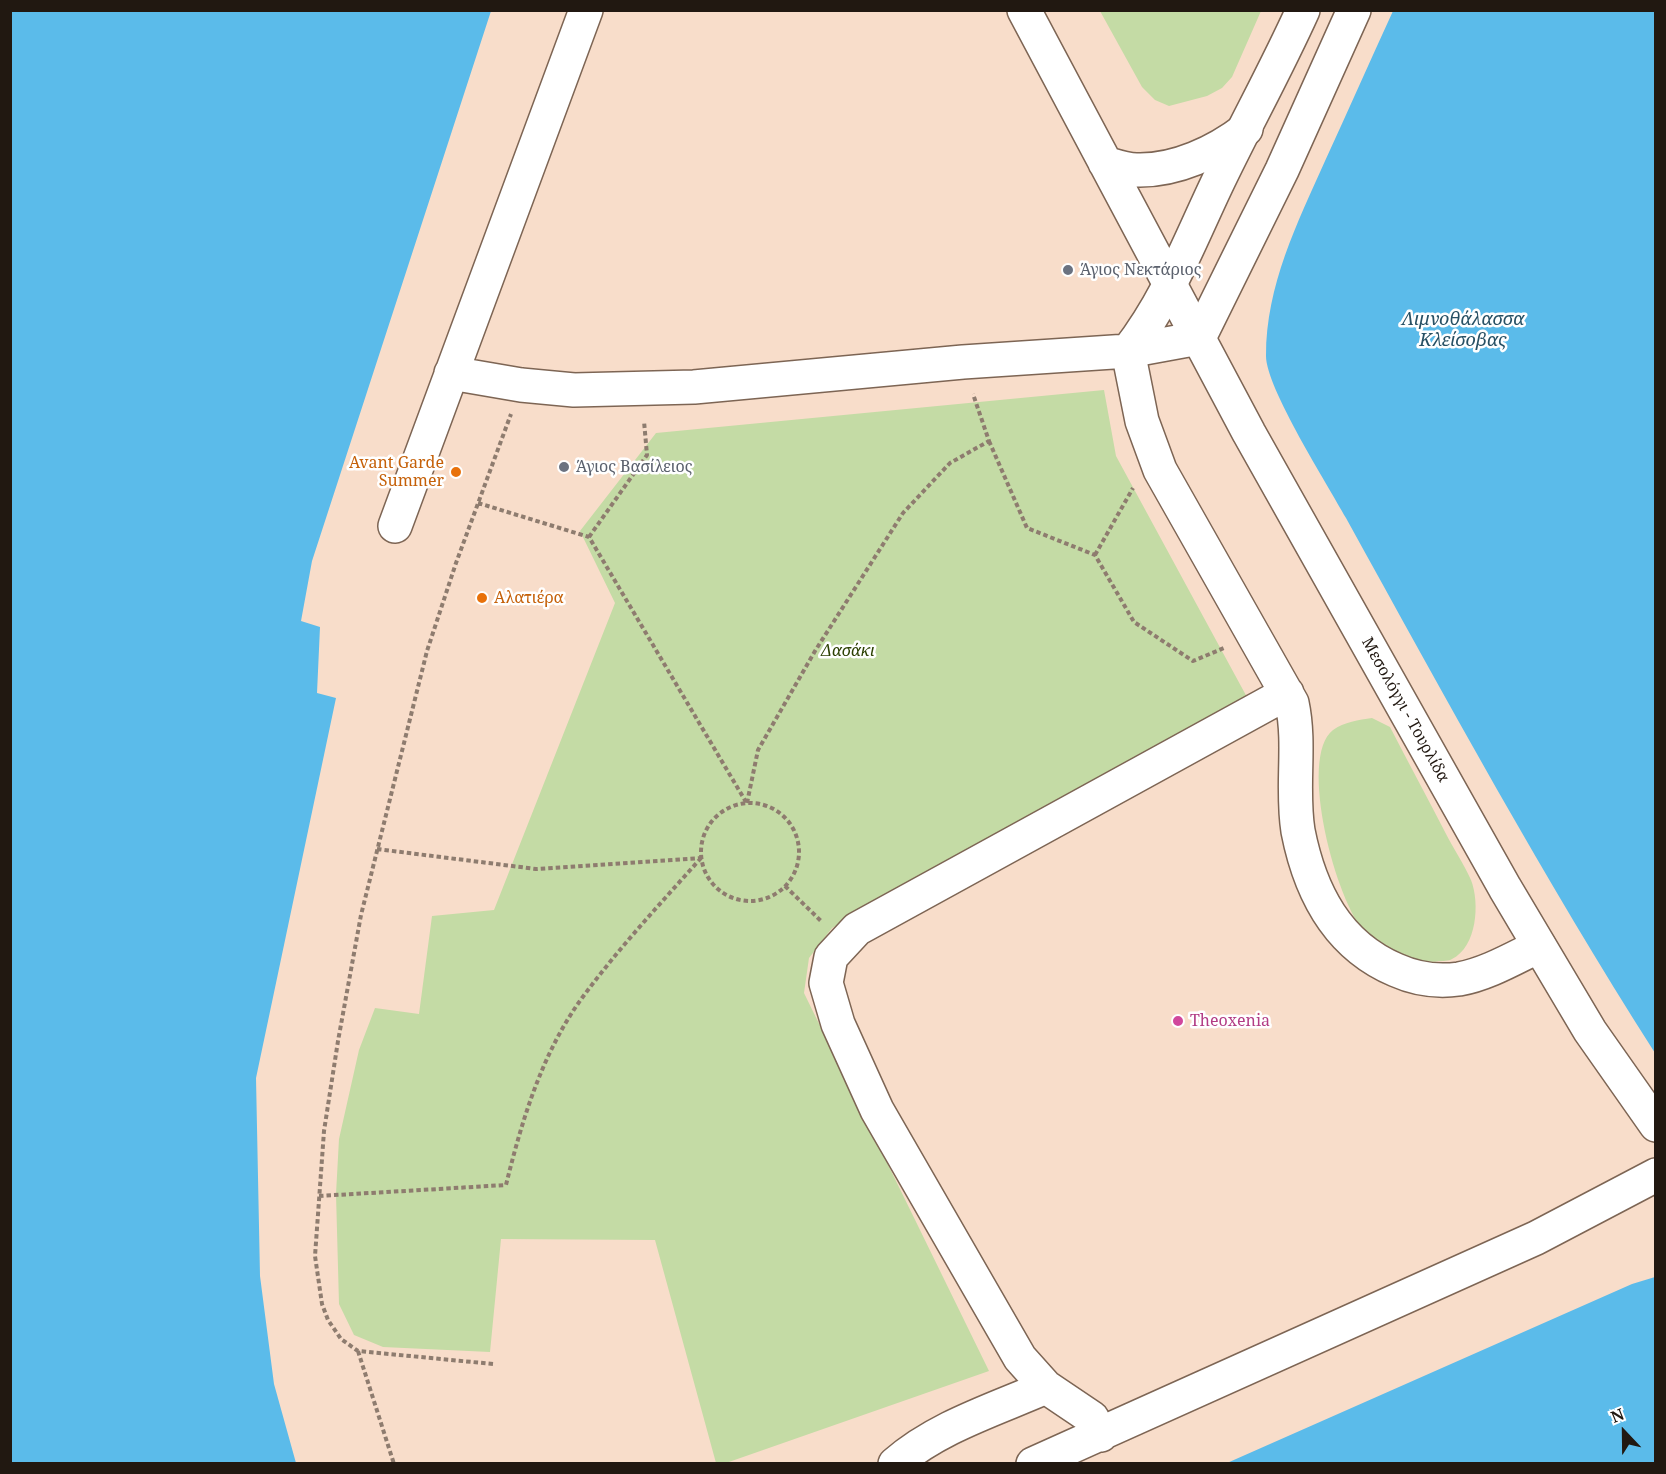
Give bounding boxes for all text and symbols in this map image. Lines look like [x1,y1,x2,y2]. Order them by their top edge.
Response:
place label: Άγιος Νεκτάριος [1080,260,1201,280]
marker: Άγιος Νεκτάριος [1061,263,1075,277]
water label: Λιμνοθάλασσα Κλείσοβας [1402,309,1524,352]
place label: Avant Garde Summer [349,453,444,491]
place label: Άγιος Βασίλειος [576,457,692,477]
marker: Άγιος Βασίλειος [557,460,571,474]
marker: Avant Garde Summer [449,465,463,479]
place label: Αλατιέρα [494,588,564,608]
marker: Αλατιέρα [475,591,489,605]
street label: Μεσολόγγι - Τουρλίδα [1357,634,1453,786]
park label: Δασάκι [821,641,875,661]
place label: Theoxenia [1190,1011,1270,1031]
marker: Theoxenia [1171,1014,1185,1028]
north arrow [1594,1402,1654,1462]
text: N [1607,1403,1627,1428]

